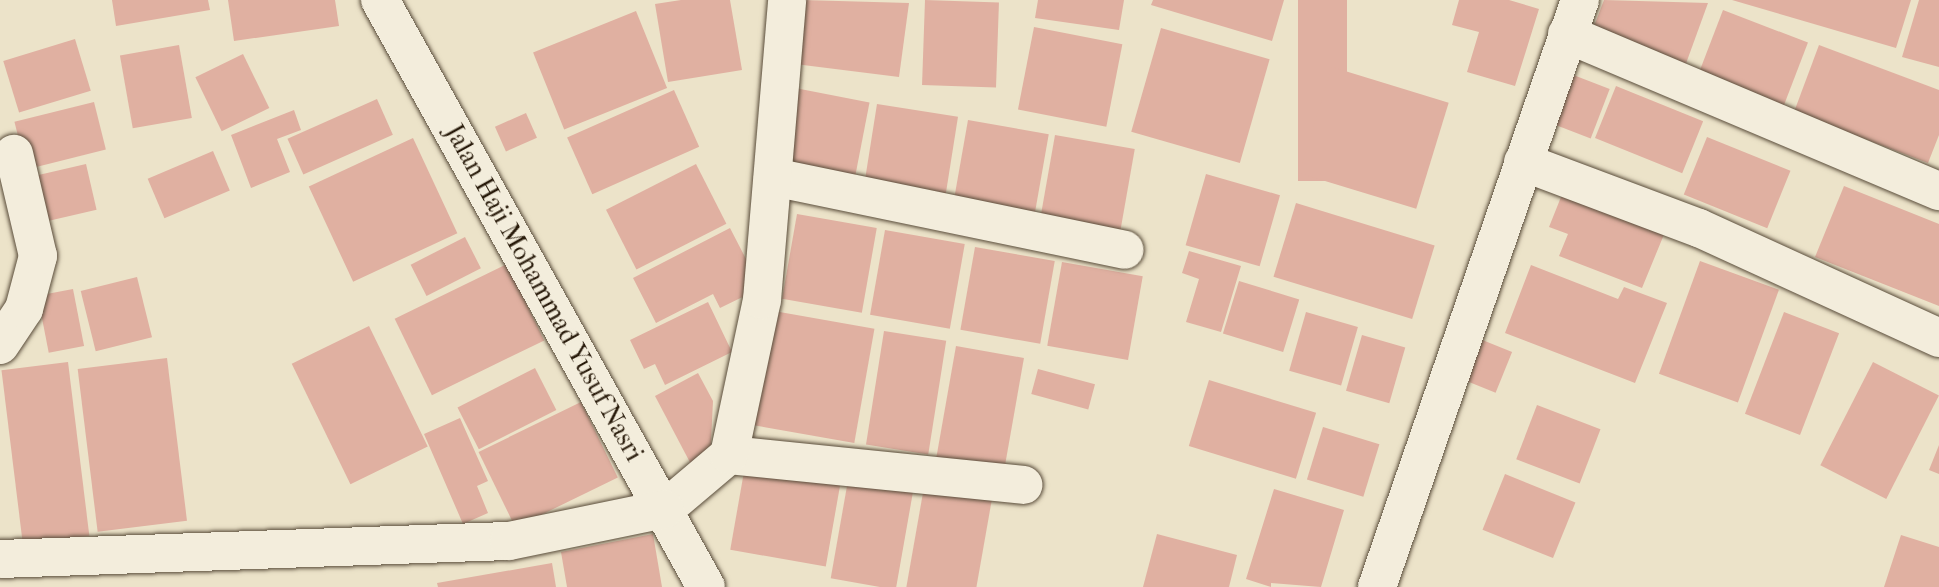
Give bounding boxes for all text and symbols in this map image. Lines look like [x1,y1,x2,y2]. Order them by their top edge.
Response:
street label: Jalan Haji Mohammad Yusuf Nasri [438,119,650,467]

